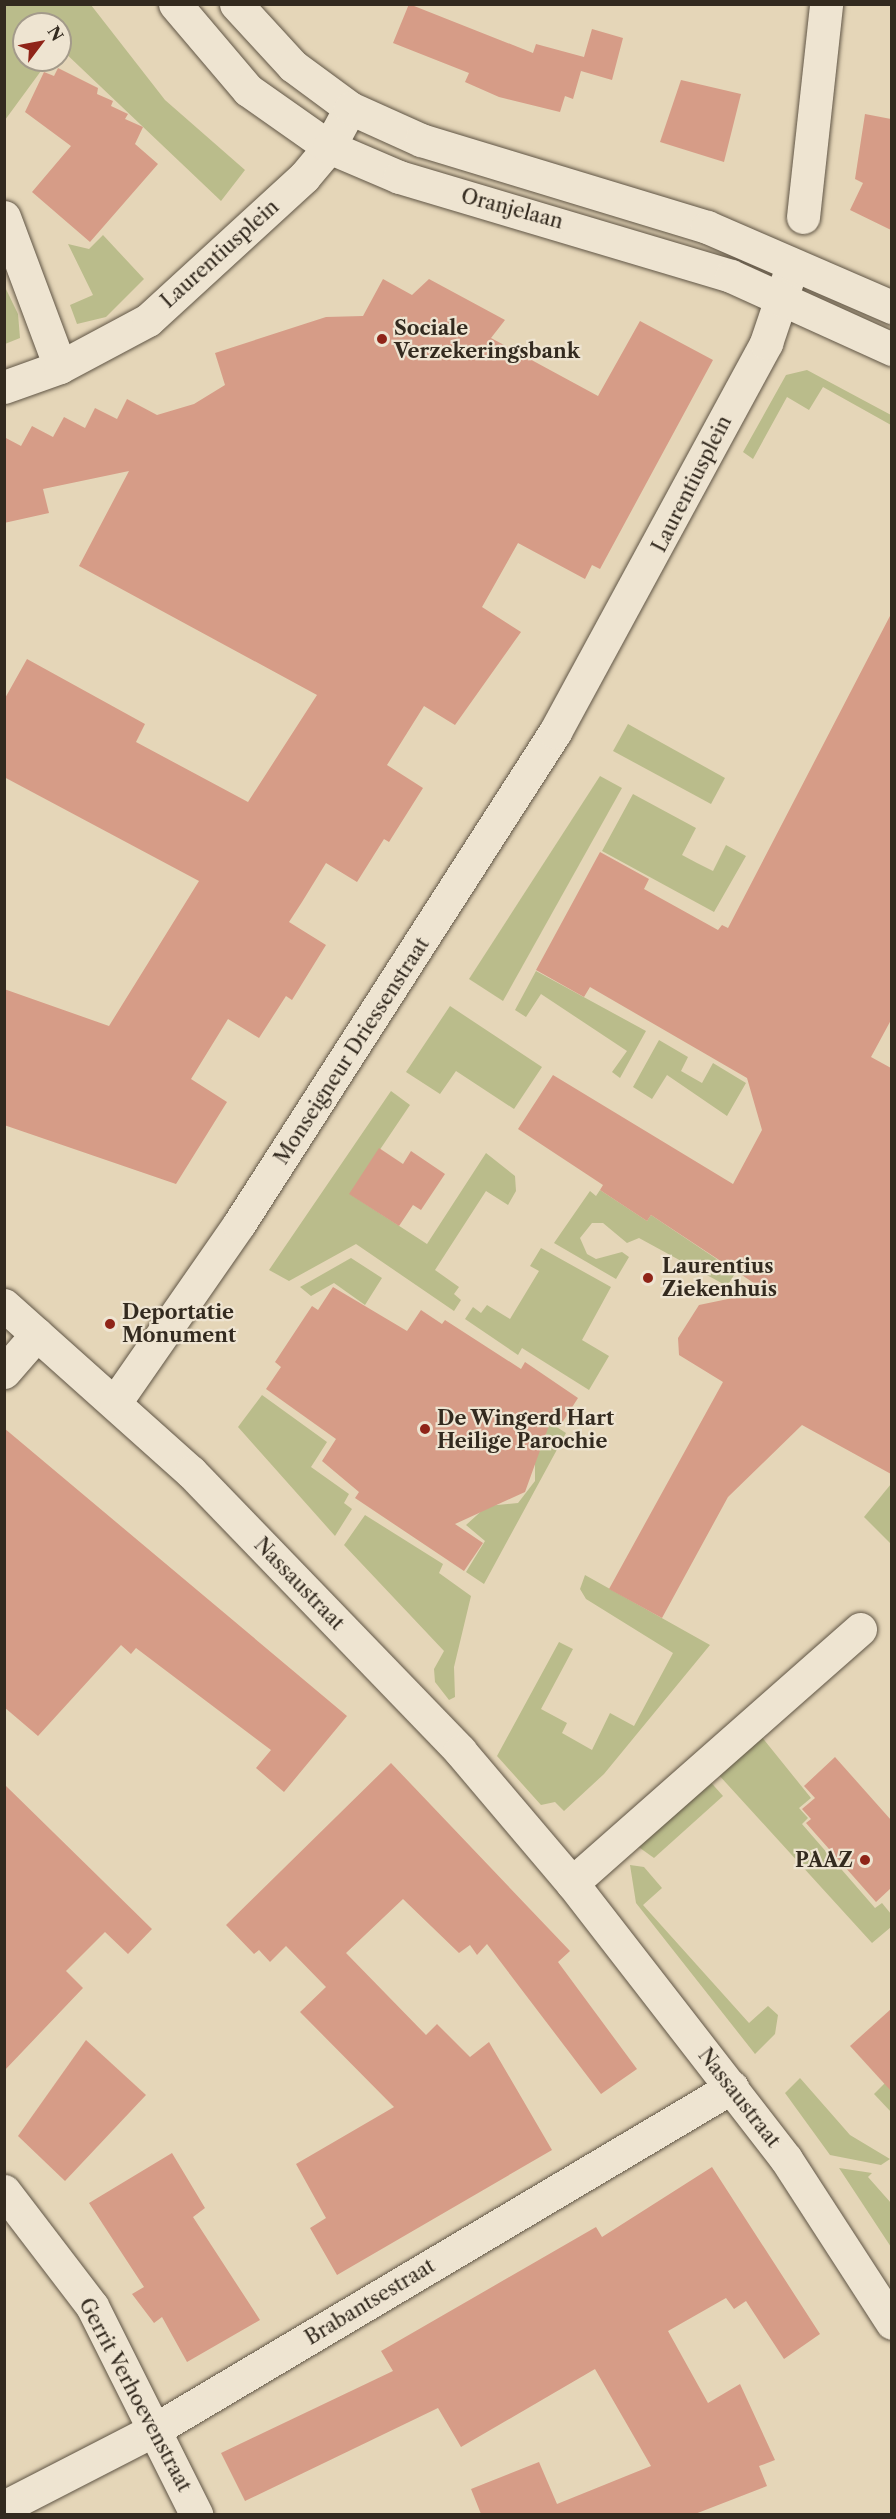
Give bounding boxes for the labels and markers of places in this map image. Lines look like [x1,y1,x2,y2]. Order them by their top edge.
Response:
place label: Sociale Verzekeringsbank [394,316,580,363]
marker: Sociale Verzekeringsbank [375,332,389,346]
place label: Laurentius Ziekenhuis [662,1254,777,1301]
marker: Laurentius Ziekenhuis [639,1269,657,1287]
place label: Deportatie Monument [122,1300,236,1347]
marker: Deportatie Monument [103,1317,117,1331]
place label: De Wingerd Hart Heilige Parochie [437,1406,615,1453]
marker: De Wingerd Hart Heilige Parochie [418,1422,432,1436]
place label: PAAZ [795,1848,853,1872]
marker: PAAZ [858,1853,872,1867]

